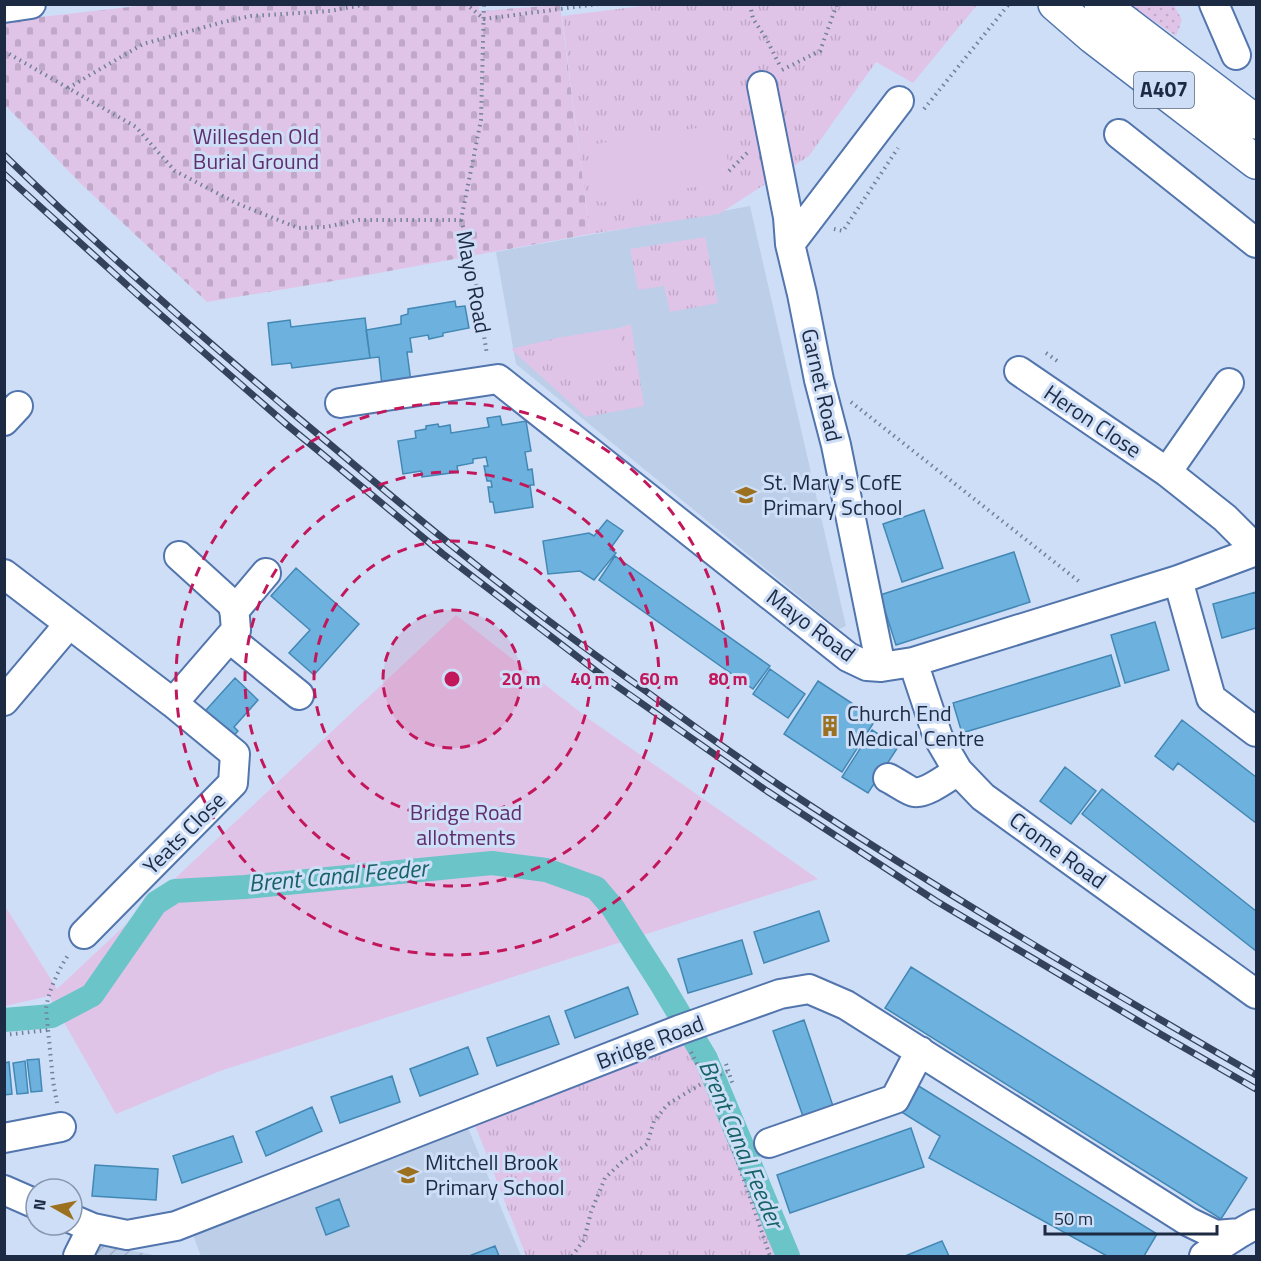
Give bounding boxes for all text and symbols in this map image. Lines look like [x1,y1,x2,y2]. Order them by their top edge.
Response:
road number: A407 [1134,72,1194,108]
park label: Willesden Old Burial Ground [193,119,319,178]
street label: Mayo Road [447,228,501,336]
street label: Garnet Road [792,325,852,445]
street label: Heron Close [1037,376,1149,466]
place label: St. Mary's CofE Primary School [763,465,903,524]
school or university icon: St. Mary's CofE Primary School [734,483,758,507]
street label: Mayo Road [759,580,863,670]
text: 20 m [501,665,541,692]
text: 40 m [570,665,610,692]
text: 60 m [639,665,679,692]
text: 80 m [708,665,748,692]
centre of rings [442,669,462,689]
place label: Church End Medical Centre [847,696,984,755]
building icon: Church End Medical Centre [818,714,842,738]
street label: Yeats Close [135,784,233,882]
park label: Bridge Road allotments [410,795,522,854]
street label: Crome Road [1002,803,1114,897]
water label: Brent Canal Feeder [247,849,432,901]
street label: Bridge Road [591,1006,709,1078]
water label: Brent Canal Feeder [690,1054,795,1236]
place label: Mitchell Brook Primary School [425,1145,565,1204]
school or university icon: Mitchell Brook Primary School [396,1163,420,1187]
north arrow [24,1177,84,1237]
text: N [26,1197,52,1212]
scale bar [1045,1198,1218,1236]
text: 50 m [1054,1205,1093,1232]

